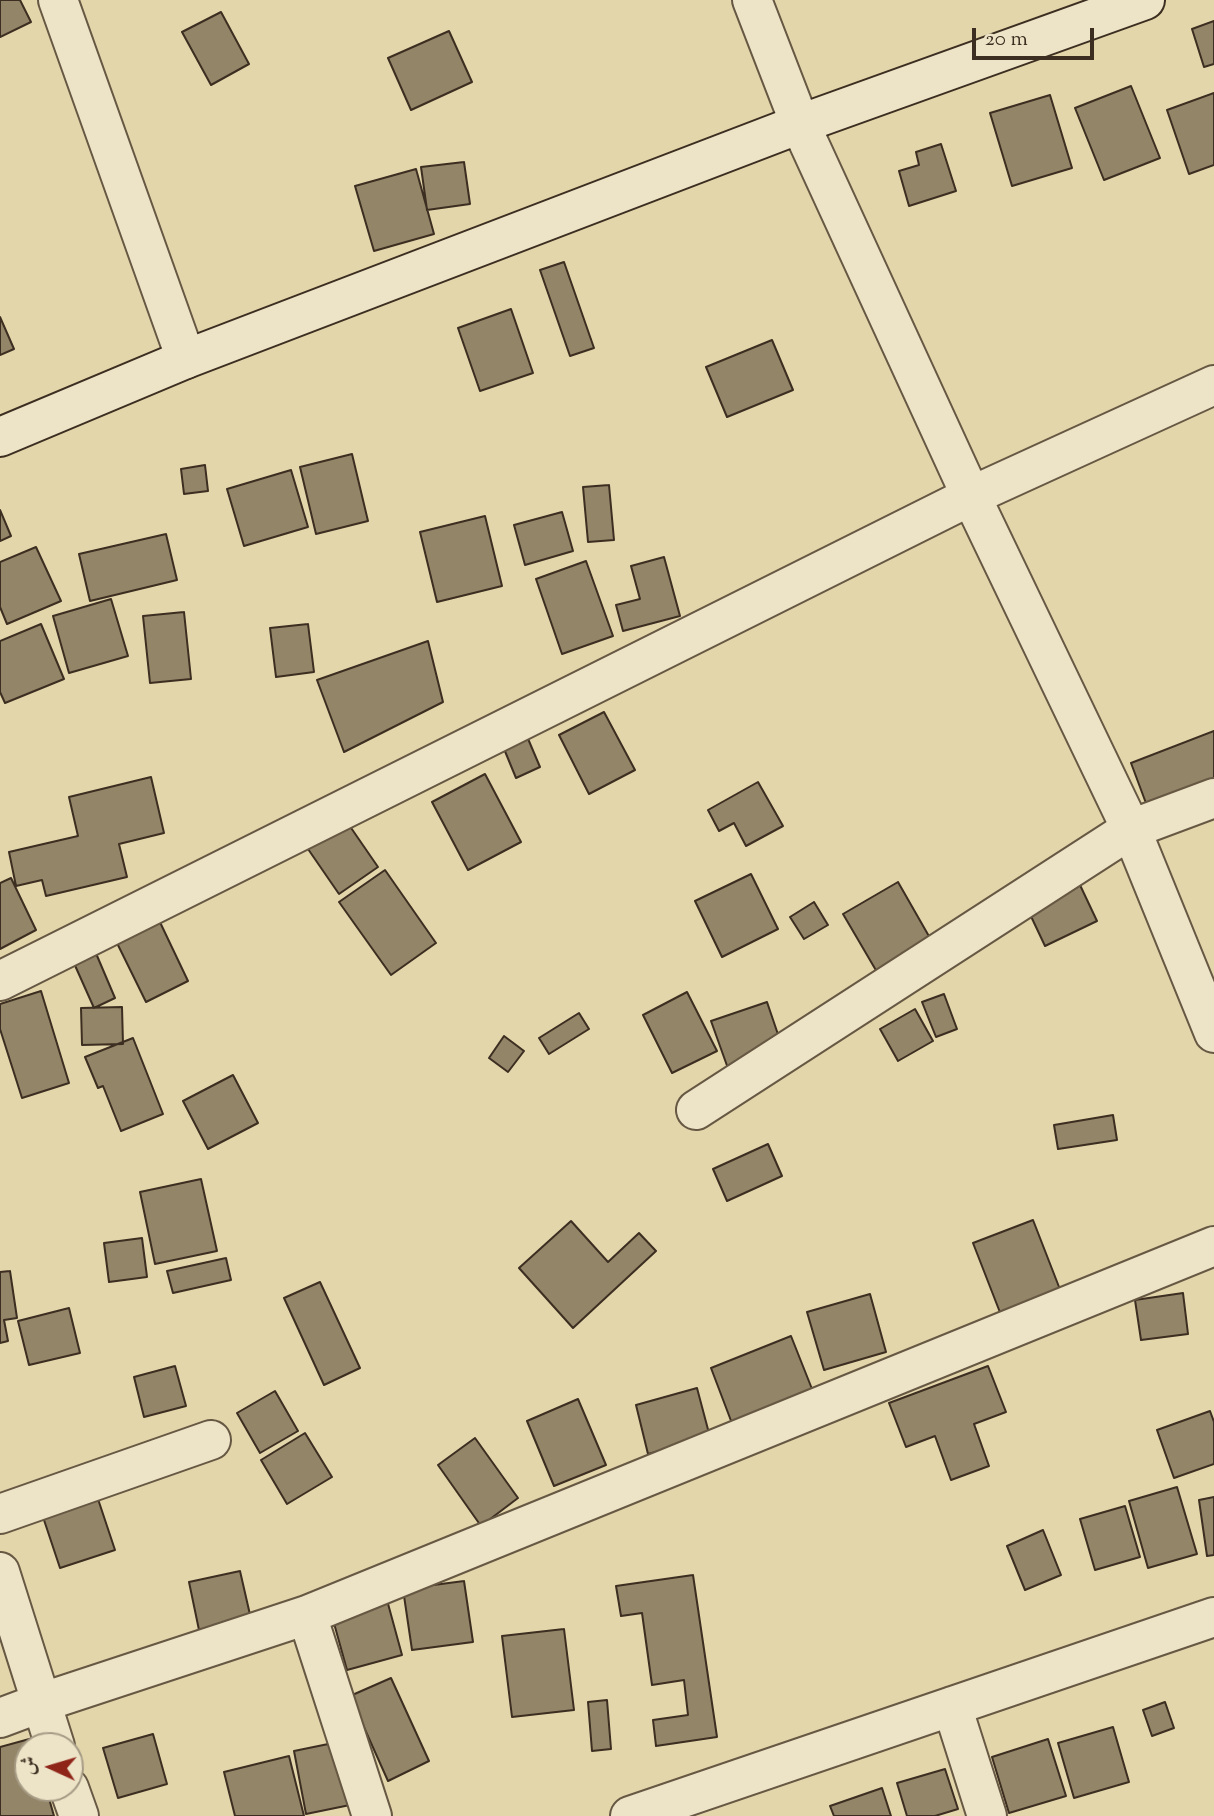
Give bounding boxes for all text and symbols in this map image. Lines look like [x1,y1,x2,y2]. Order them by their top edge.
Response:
scale bar [976,14,1098,58]
text: 20 m [985,25,1028,55]
north arrow [14,1732,84,1802]
text: ش [15,1755,44,1776]

